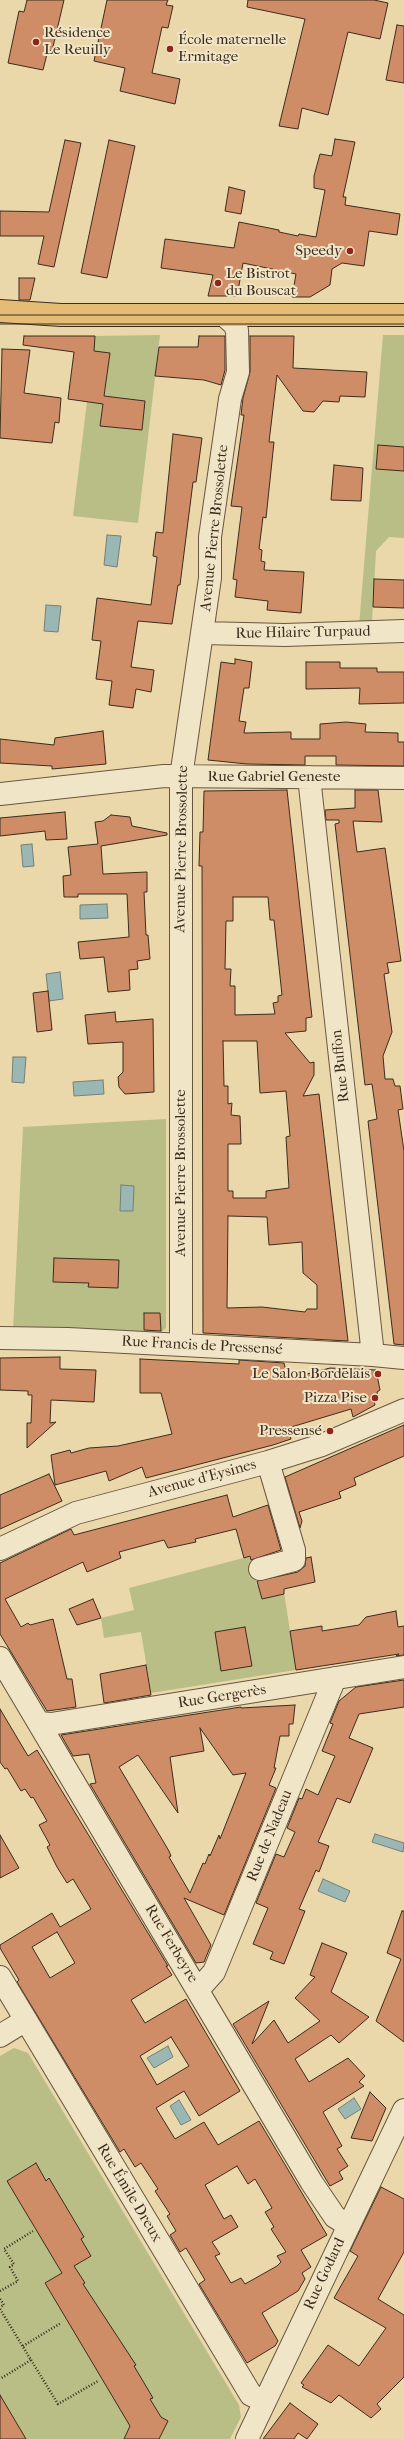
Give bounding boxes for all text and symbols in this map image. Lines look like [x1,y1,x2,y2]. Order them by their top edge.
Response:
place label: Résidence Le Reuilly [44,24,111,59]
place label: École maternelle Ermitage [178,31,286,66]
marker: Résidence Le Reuilly [31,37,41,47]
marker: École maternelle Ermitage [165,44,175,54]
place label: Speedy [295,242,342,260]
marker: Speedy [345,246,355,256]
place label: Le Bistrot du Bouscat [226,265,296,300]
marker: Le Bistrot du Bouscat [213,278,223,288]
street label: Avenue Pierre Brossolette [197,444,233,612]
street label: Rue Hilaire Turpaud [235,623,371,643]
street label: Avenue Pierre Brossolette [172,765,192,933]
street label: Rue Gabriel Geneste [208,768,340,786]
street label: Rue Buffon [328,1029,354,1103]
street label: Avenue Pierre Brossolette [172,1089,190,1257]
street label: Rue Francis de Pressensé [121,1333,283,1359]
place label: Le Salon Bordelais [252,1365,370,1383]
marker: Le Salon Bordelais [373,1369,383,1379]
place label: Pizza Pise [304,1389,367,1407]
marker: Pizza Pise [370,1393,380,1403]
place label: Pressensé [259,1422,322,1440]
marker: Pressensé [325,1426,335,1436]
street label: Avenue d'Eysines [146,1456,258,1502]
street label: Rue Gergerès [177,1681,267,1713]
street label: Rue de Nadeau [243,1787,297,1885]
street label: Rue Ferbeyre [141,1902,201,1986]
street label: Rue Émile Dreux [92,2140,166,2246]
street label: Rue Godard [300,2235,350,2313]

